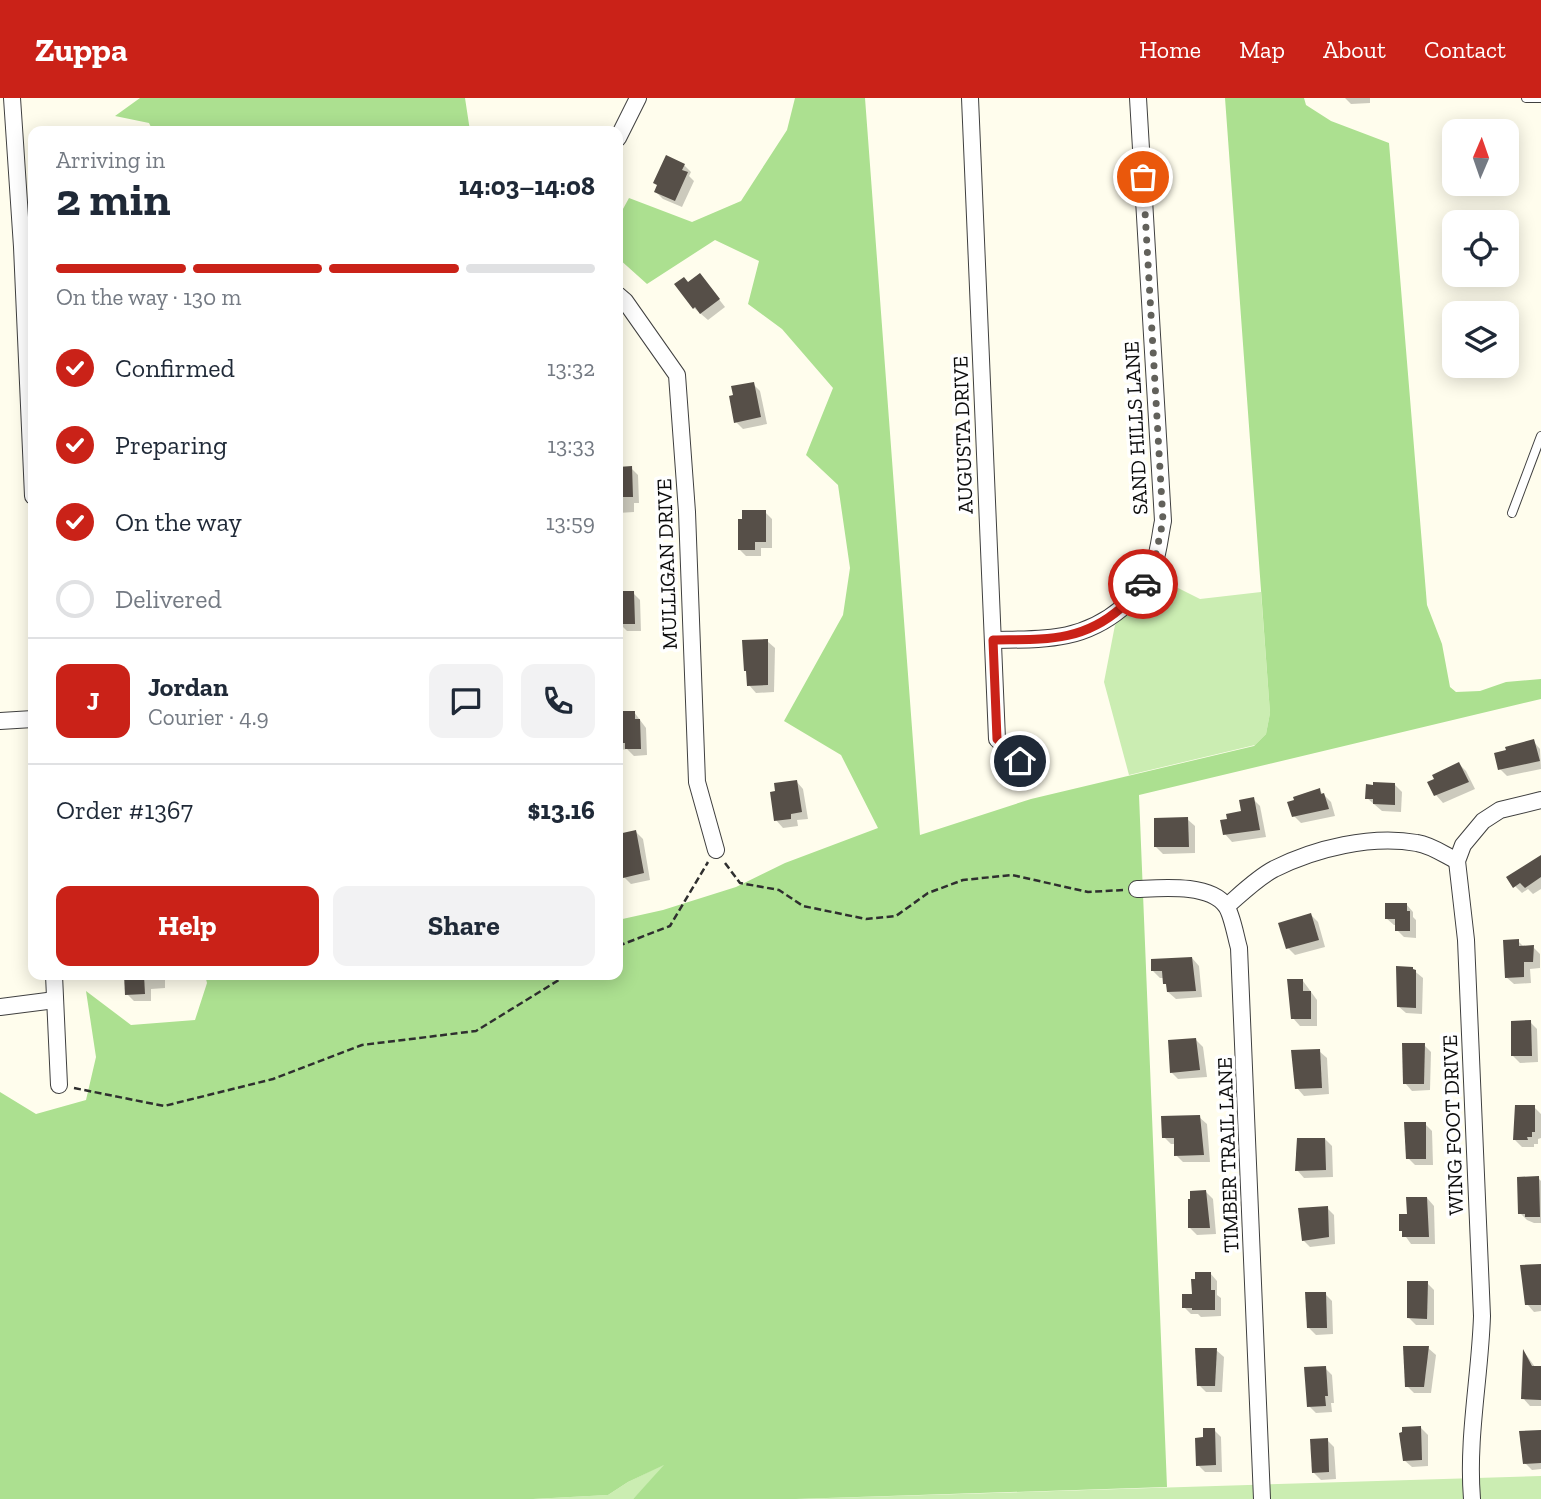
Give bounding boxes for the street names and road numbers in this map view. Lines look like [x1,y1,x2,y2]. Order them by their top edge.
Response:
street label: SAND HILLS LANE [1118,341,1153,515]
street label: AUGUSTA DRIVE [947,356,978,514]
street label: MULLIGAN DRIVE [651,478,682,650]
street label: WING FOOT DRIVE [1437,1034,1468,1216]
street label: TIMBER TRAIL LANE [1212,1057,1243,1253]

